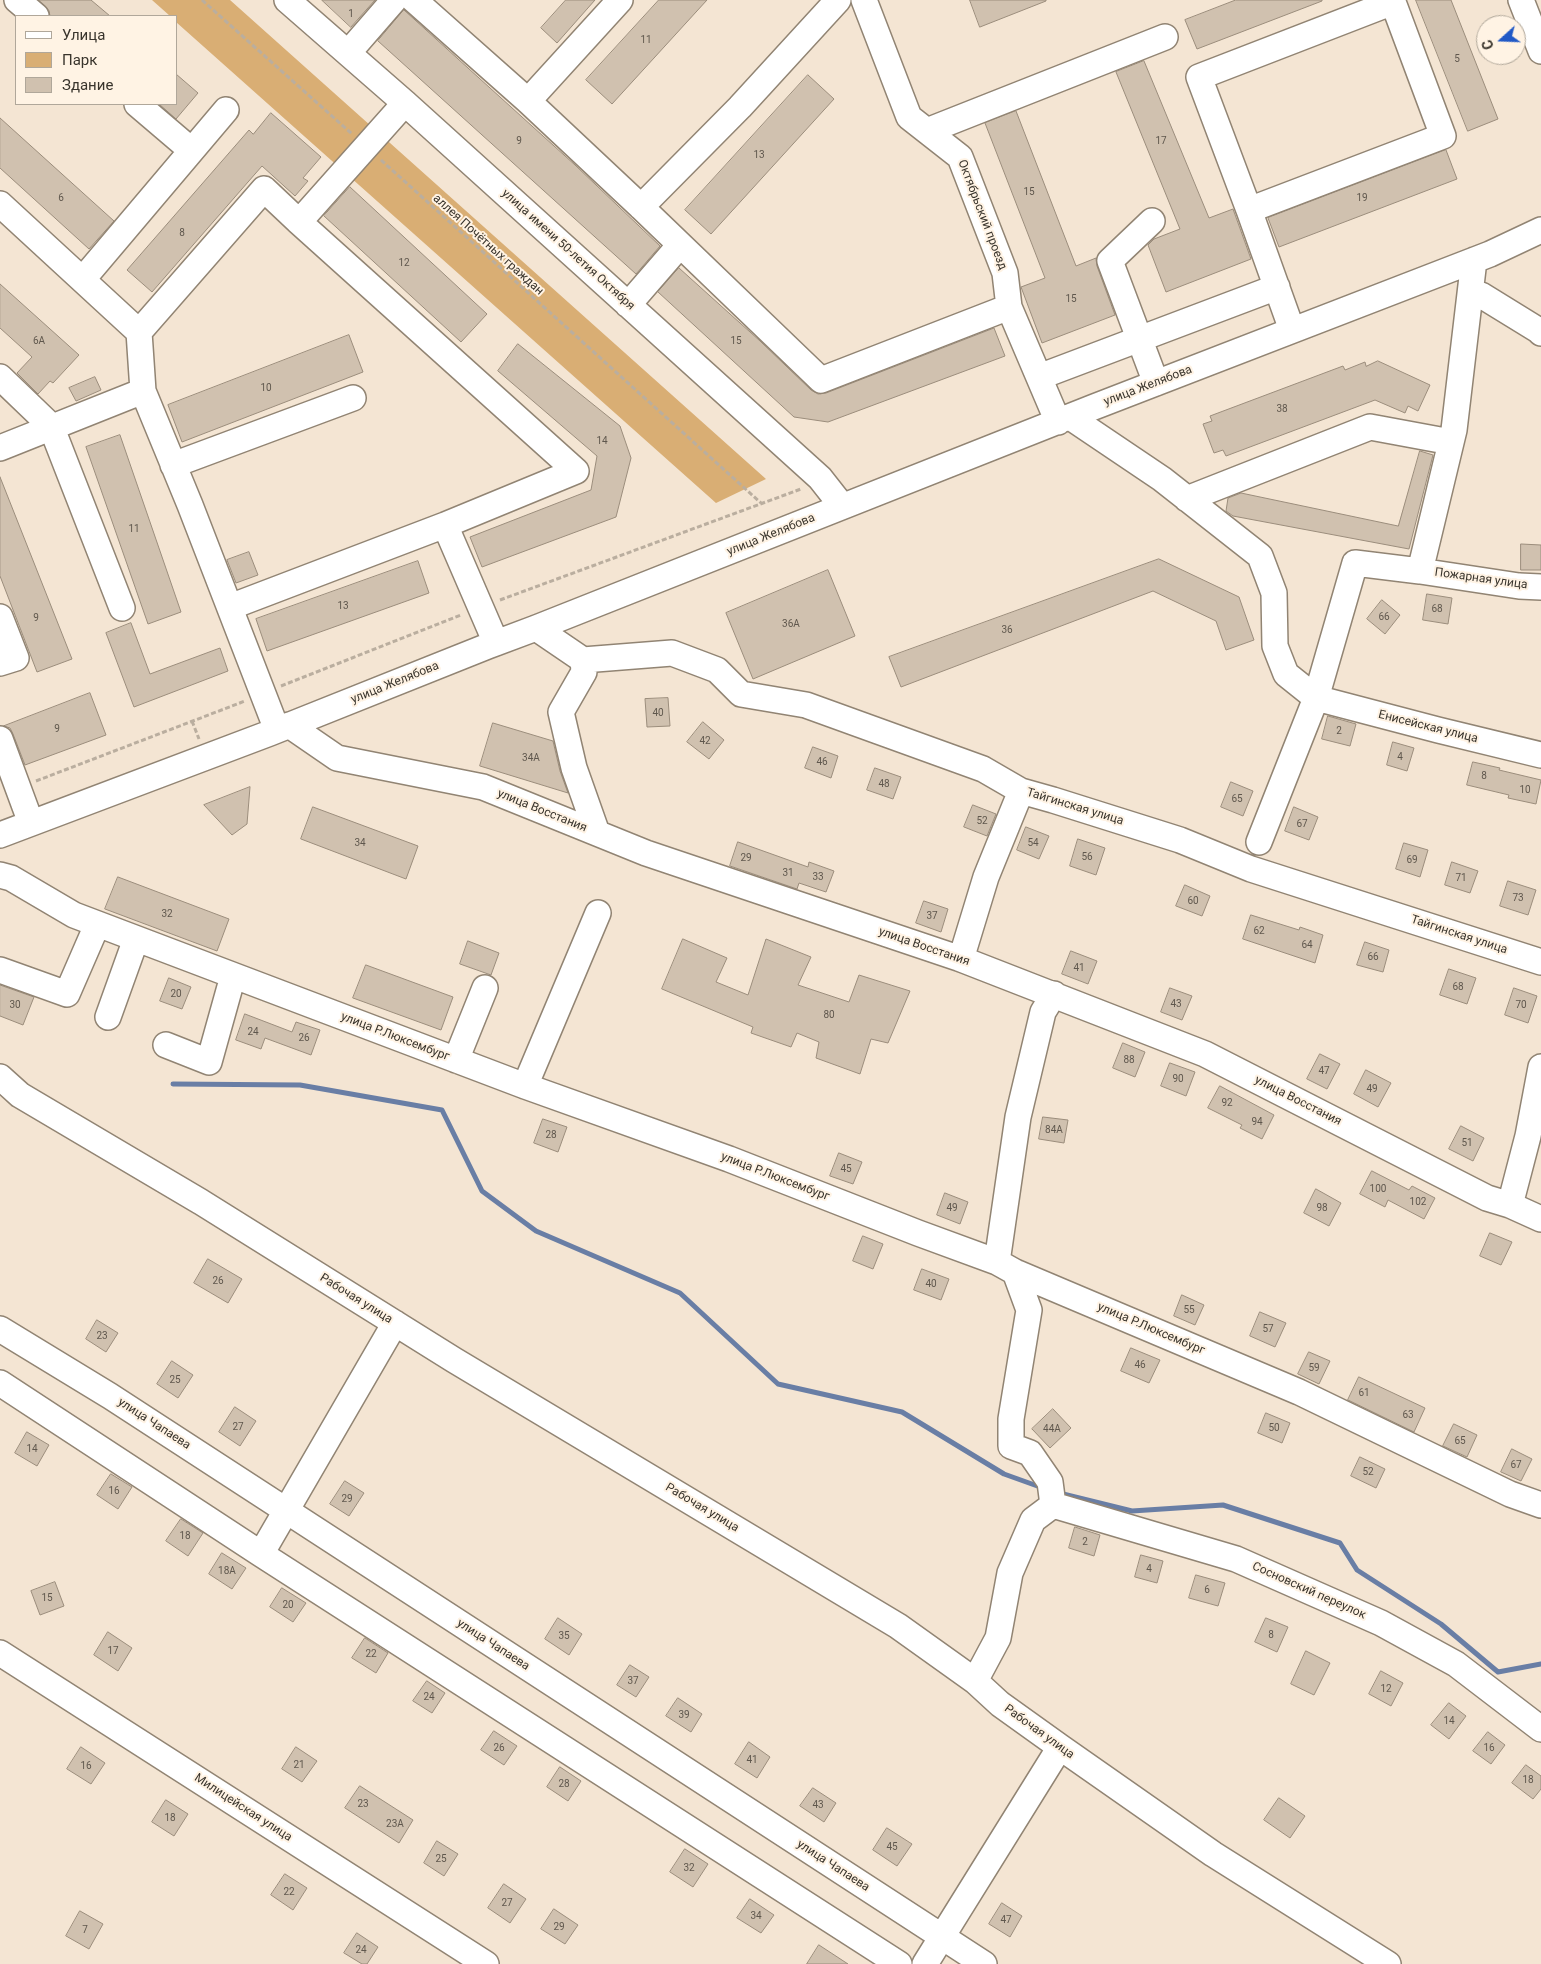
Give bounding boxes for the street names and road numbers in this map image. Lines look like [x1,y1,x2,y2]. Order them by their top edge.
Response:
street label: Октябрьский проезд [954,158,1010,272]
street label: улица имени 50-летия Октября [498,186,638,314]
street label: аллея Почётных граждан [430,192,546,298]
street label: улица Желябова [1102,363,1194,409]
street label: улица Желябова [725,511,817,559]
street label: Пожарная улица [1434,565,1528,593]
street label: улица Желябова [349,659,441,707]
street label: Енисейская улица [1377,708,1479,746]
street label: Тайгинская улица [1025,785,1125,829]
street label: улица Восстания [495,786,589,836]
street label: Тайгинская улица [1409,913,1509,957]
street label: улица Восстания [877,925,971,969]
street label: улица Р.Люксембург [339,1010,451,1064]
street label: улица Восстания [1252,1073,1344,1129]
street label: улица Р.Люксембург [719,1150,831,1204]
street label: Рабочая улица [317,1271,395,1327]
street label: улица Р.Люксембург [1095,1300,1207,1358]
street label: улица Чапаева [115,1395,193,1453]
street label: Рабочая улица [663,1480,741,1536]
street label: Сосновский переулок [1250,1559,1368,1623]
street label: улица Чапаева [454,1616,532,1674]
street label: Рабочая улица [1001,1702,1077,1762]
street label: Милицейская улица [191,1771,295,1845]
street label: улица Чапаева [794,1837,872,1895]

